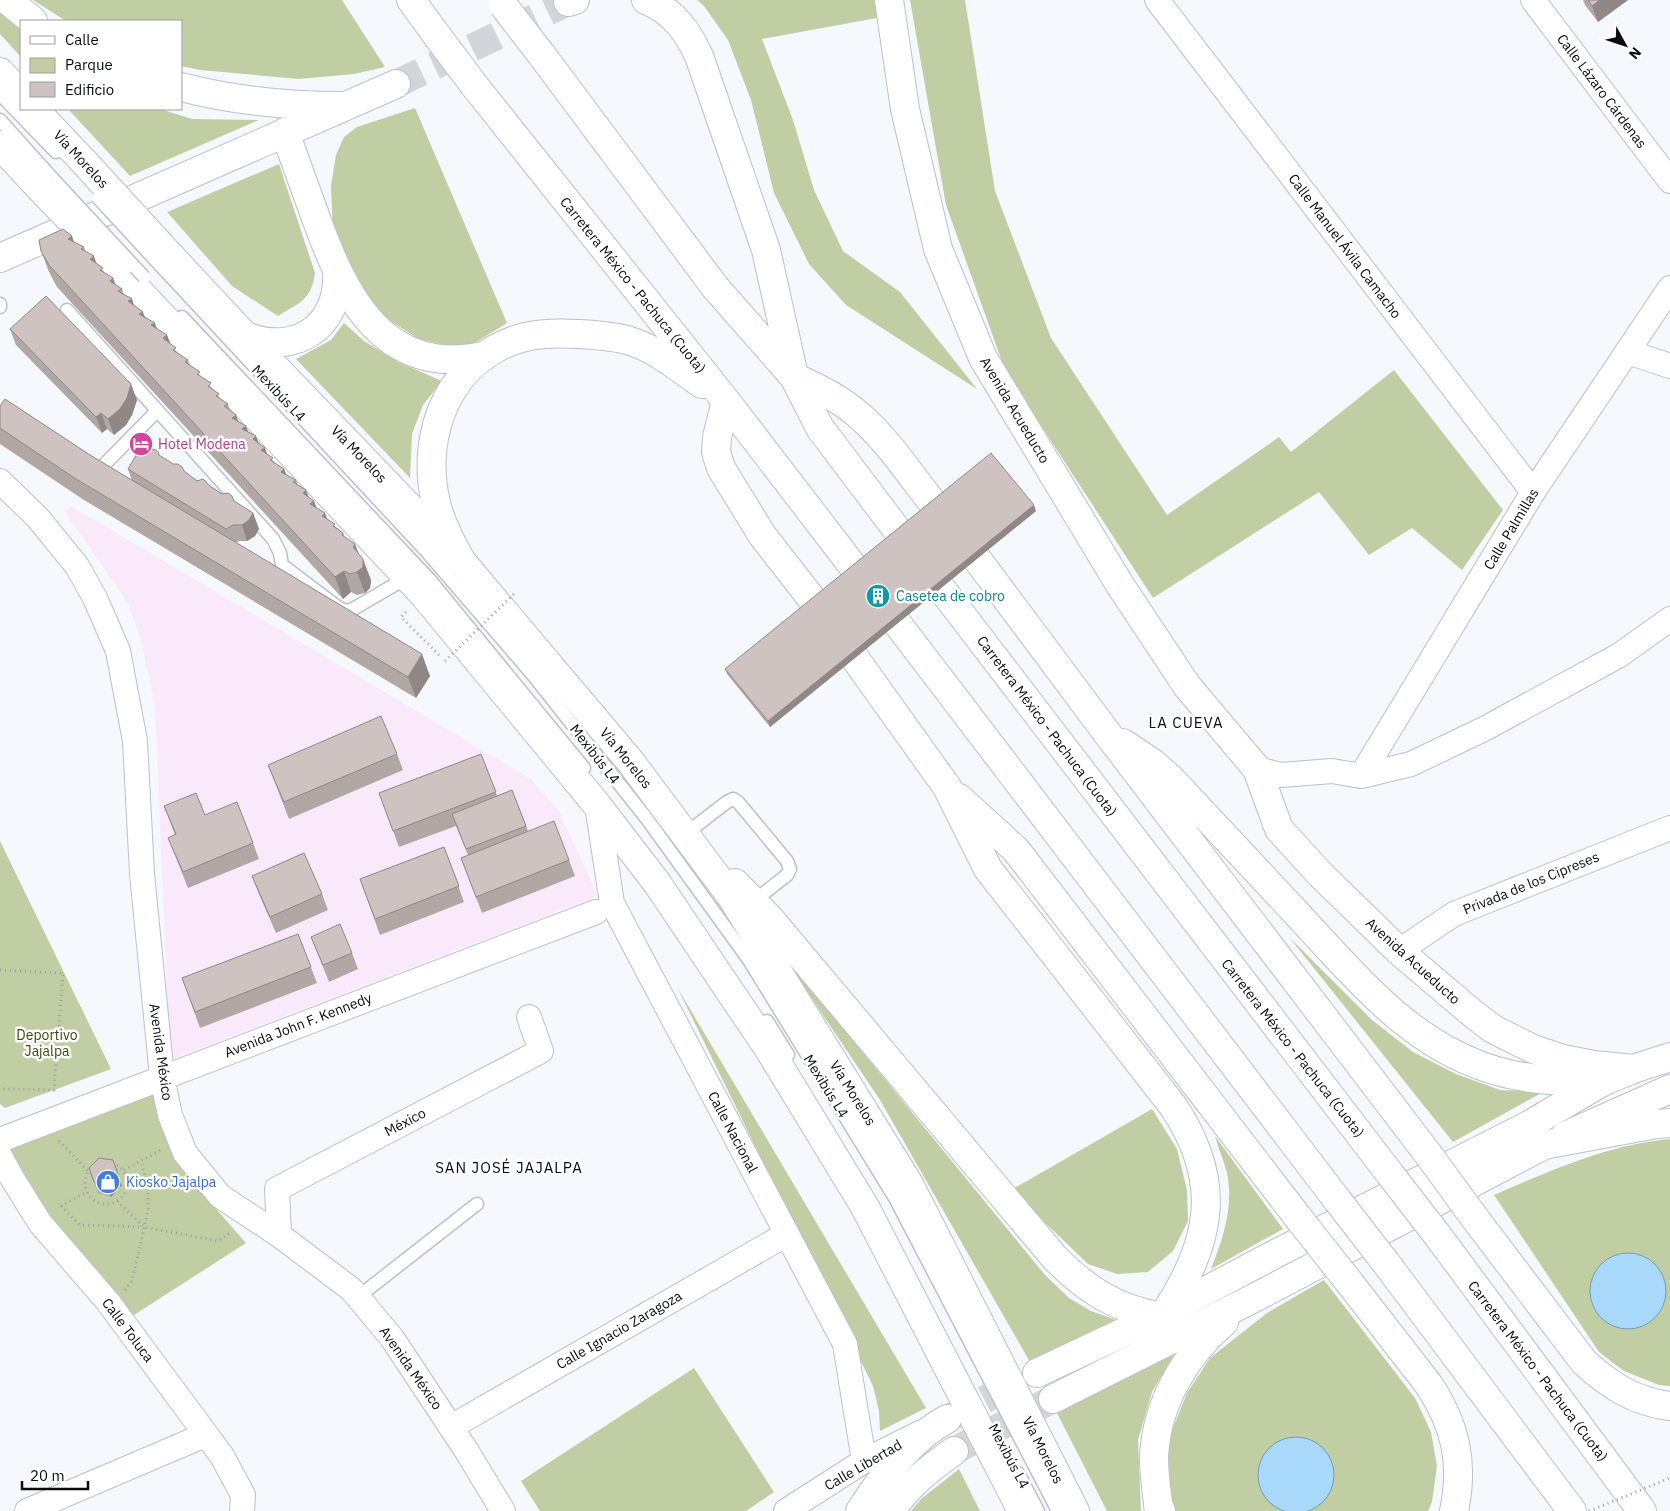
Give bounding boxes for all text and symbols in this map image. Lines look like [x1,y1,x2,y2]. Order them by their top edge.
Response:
legend [20,20,182,110]
north arrow [1600,20,1650,70]
text: Calle [65,30,99,49]
street label: Calle Lázaro Cárdenas [1553,30,1651,152]
text: N [1625,44,1645,63]
text: Parque [65,55,113,74]
text: Edificio [65,80,114,99]
street label: Vía Morelos [49,126,113,192]
street label: Calle Manuel Ávila Camacho [1285,169,1406,322]
street label: Carretera México - Pachuca (Cuota) [556,193,710,377]
street label: Avenida Acueducto [976,354,1054,467]
street label: Mexibús L4 [248,361,310,425]
street label: Vía Morelos [327,421,391,487]
hotel icon: Hotel Modena [128,431,154,457]
place label: Hotel Modena [158,435,246,453]
street label: Calle Palmillas [1480,485,1542,573]
building icon: Casetea de cobro [865,583,891,609]
place label: Casetea de cobro [896,587,1005,605]
street label: Carretera México - Pachuca (Cuota) [973,632,1121,820]
district label: LA CUEVA [1148,713,1224,732]
street label: Mexibús L4 [566,720,624,788]
street label: Vía Morelos [596,724,656,792]
street label: Privada de los Cipreses [1460,847,1602,919]
street label: Avenida Acueducto [1362,914,1464,1008]
street label: Carretera México - Pachuca (Cuota) [1218,955,1368,1141]
street label: Avenida John F. Kennedy [222,989,374,1061]
street label: Avenida México [145,1002,177,1102]
park label: Deportivo Jajalpa [16,1026,78,1060]
street label: Mexibús L4 [800,1051,852,1121]
street label: Vía Morelos [826,1057,880,1129]
street label: Calle Nacional [704,1088,762,1176]
street label: México [381,1104,429,1140]
district label: SAN JOSÉ JAJALPA [435,1158,583,1177]
shop icon: Kiosko Jajalpa [95,1169,121,1195]
place label: Kiosko Jajalpa [126,1173,217,1191]
street label: Carretera México - Pachuca (Cuota) [1464,1277,1612,1465]
street label: Calle Ignacio Zaragoza [553,1286,685,1373]
street label: Calle Toluca [98,1294,158,1366]
street label: Avenida México [376,1323,447,1413]
street label: Vía Morelos [1018,1413,1068,1487]
street label: Mexibús L4 [984,1420,1034,1492]
street label: Calle Libertad [821,1436,905,1494]
scale bar [22,1458,89,1490]
text: 20 m [30,1466,65,1485]

